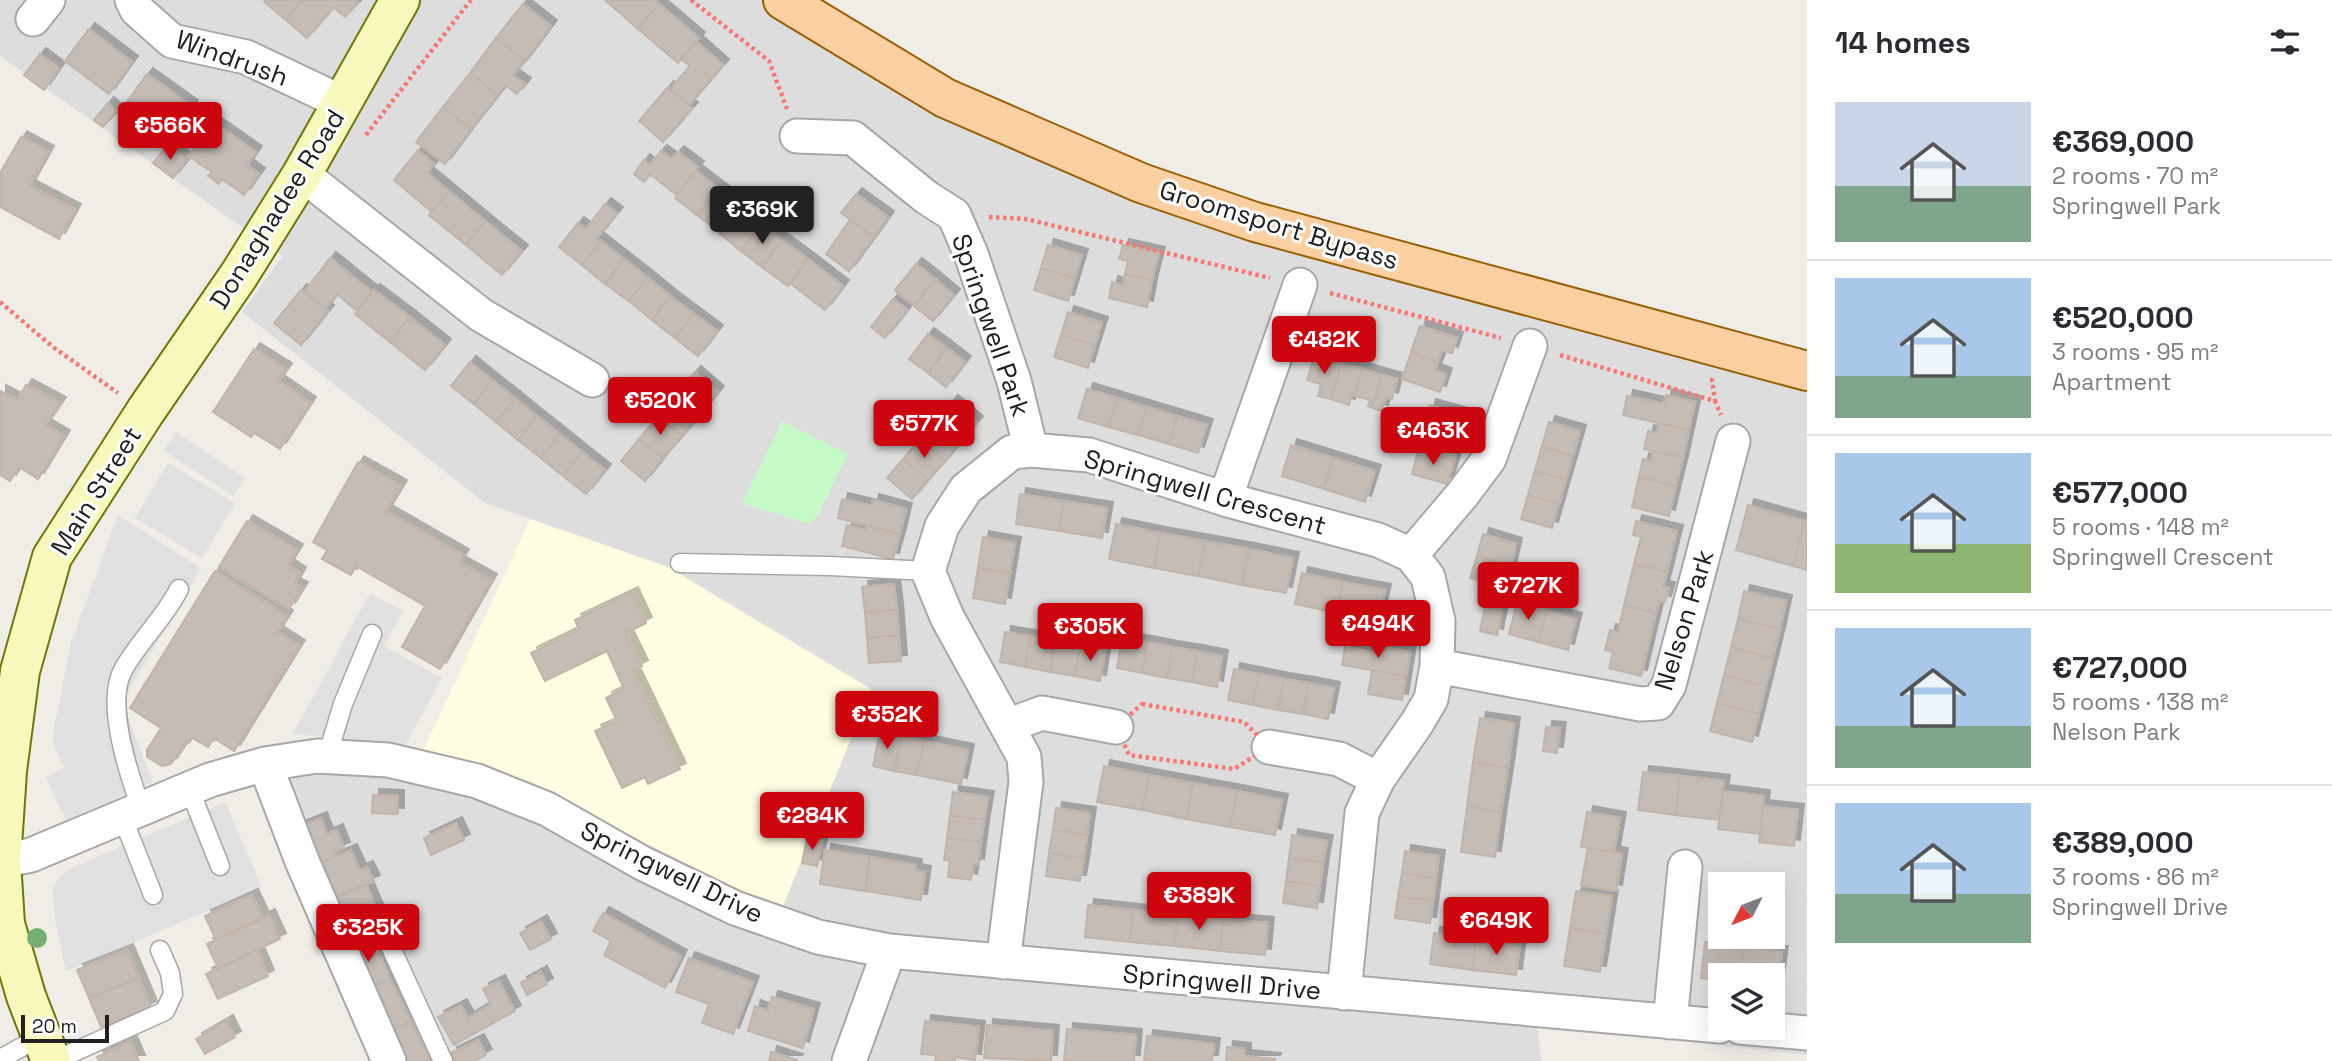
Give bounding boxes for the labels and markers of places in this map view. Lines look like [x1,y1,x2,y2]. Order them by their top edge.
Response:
pin: €566K [121,102,219,162]
pin: €369K [713,187,811,246]
pin: €482K [1275,316,1373,376]
pin: €520K [611,378,709,437]
pin: €577K [875,400,973,460]
pin: €463K [1384,407,1482,467]
pin: €727K [1479,562,1577,622]
pin: €494K [1329,600,1427,660]
pin: €305K [1041,604,1139,663]
pin: €352K [838,692,936,751]
pin: €284K [763,792,861,852]
pin: €389K [1150,872,1248,932]
pin: €649K [1447,898,1545,957]
pin: €325K [319,904,417,964]

